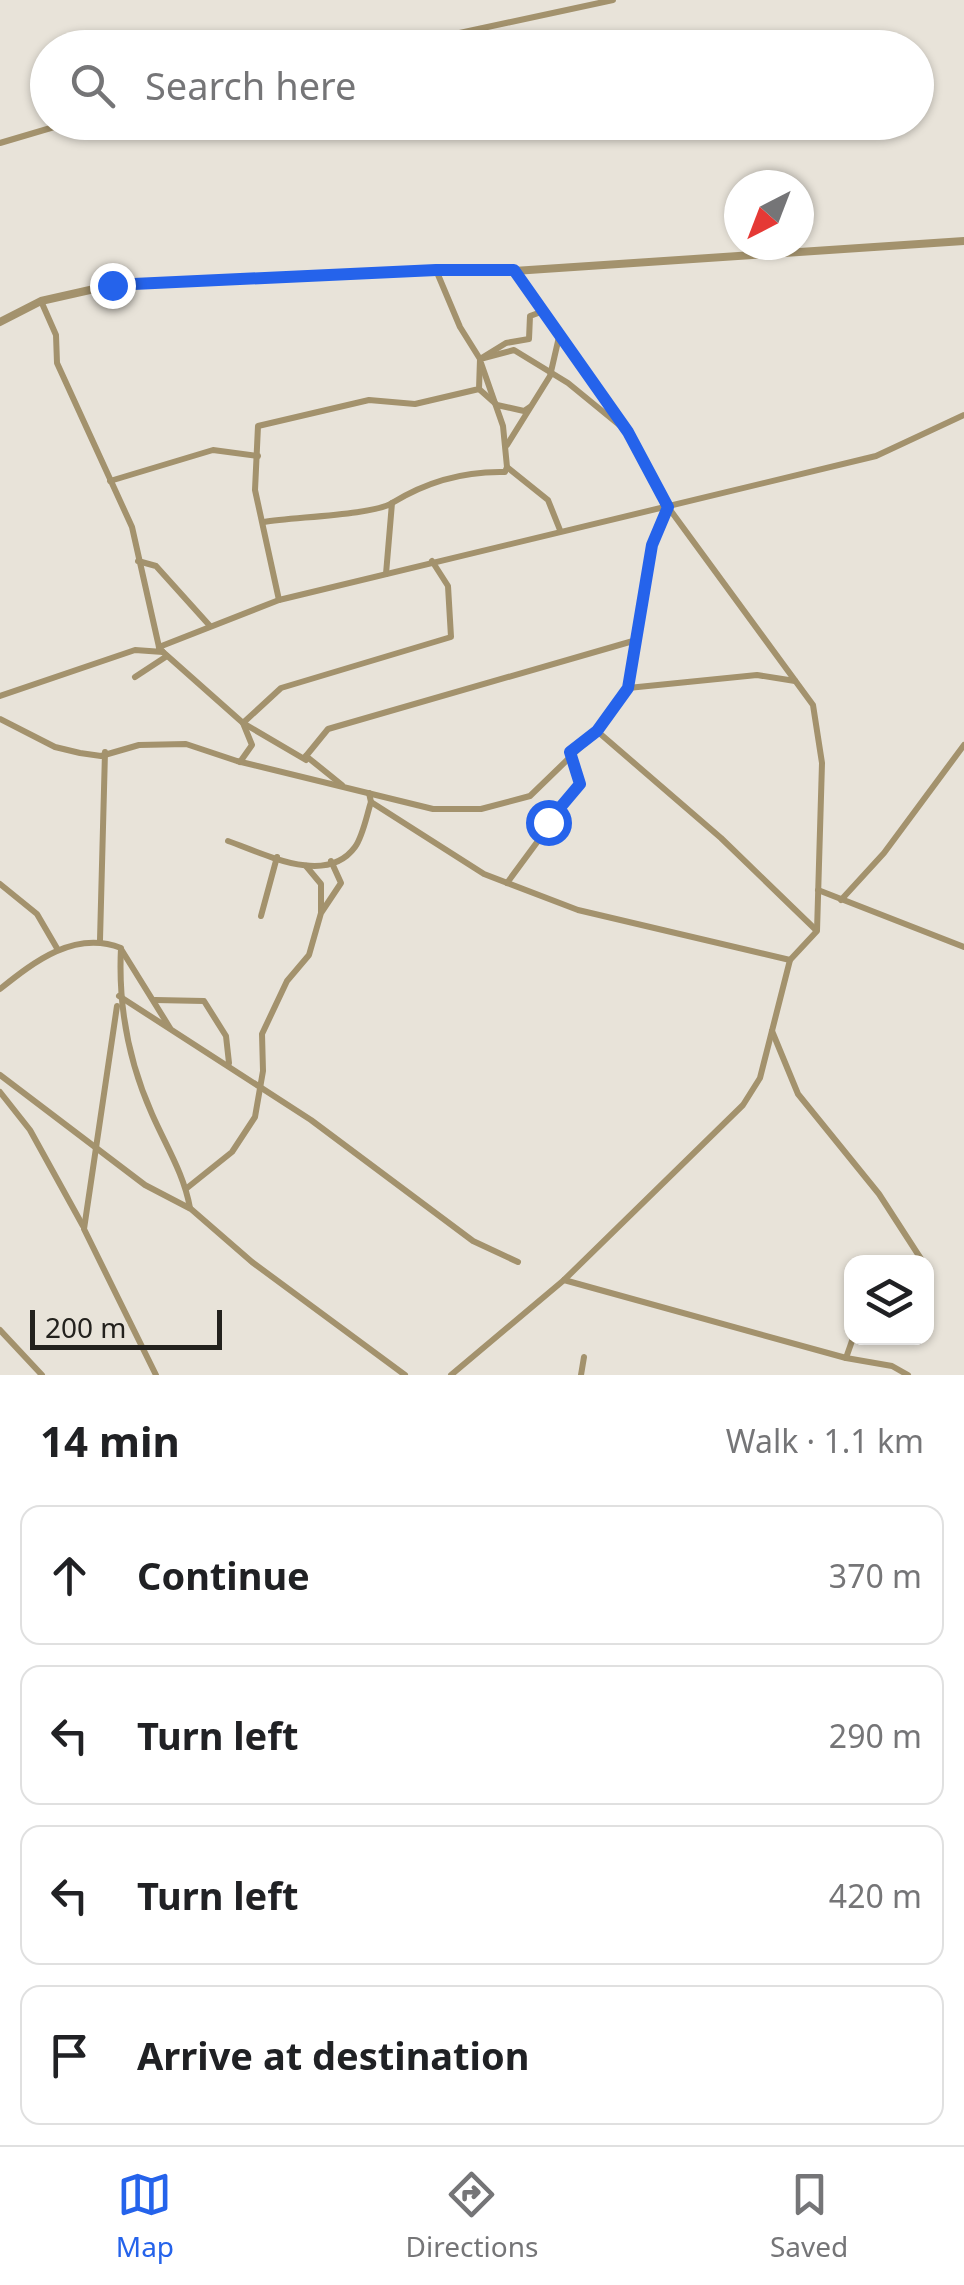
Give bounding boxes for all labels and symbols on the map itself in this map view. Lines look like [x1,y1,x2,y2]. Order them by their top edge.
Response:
north arrow [724,170,814,260]
route end [90,263,136,309]
route start [526,800,572,846]
scale bar [30,1305,222,1350]

